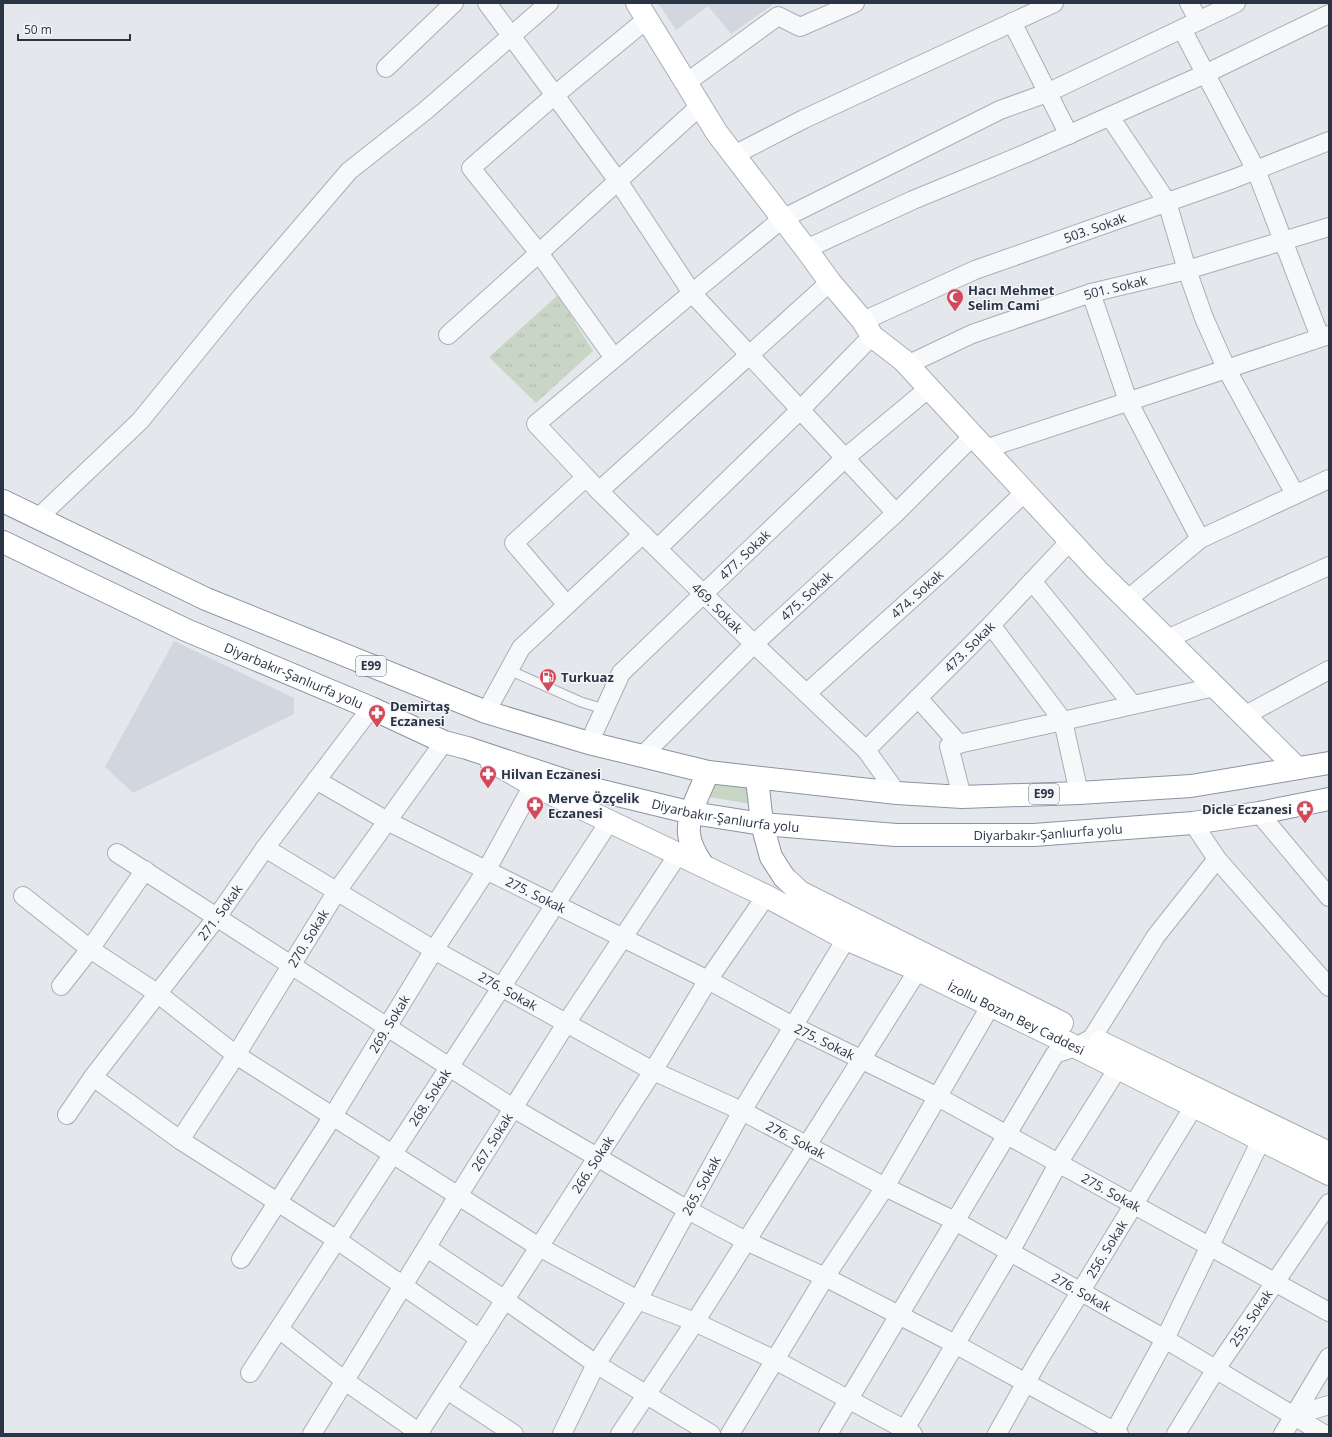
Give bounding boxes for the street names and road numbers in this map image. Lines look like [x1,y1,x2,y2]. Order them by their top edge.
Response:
street label: 503. Sokak [1061,208,1129,247]
street label: 501. Sokak [1081,271,1149,304]
street label: 477. Sokak [715,525,774,584]
street label: 474. Sokak [887,565,947,622]
street label: 475. Sokak [776,567,836,624]
street label: 469. Sokak [688,579,747,637]
street label: 473. Sokak [940,617,999,676]
street label: Diyarbakır-Şanlıurfa yolu [221,638,366,713]
road number: E99 [356,656,386,676]
road number: E99 [1029,784,1059,804]
street label: Diyarbakır-Şanlıurfa yolu [650,795,800,836]
street label: Diyarbakır-Şanlıurfa yolu [973,819,1123,844]
street label: 275. Sokak [503,872,569,917]
street label: 271. Sokak [193,881,246,944]
street label: 270. Sokak [283,906,333,971]
street label: 276. Sokak [475,967,541,1015]
street label: İzollu Bozan Bey Caddesi [945,977,1088,1059]
street label: 269. Sokak [365,991,414,1056]
street label: 275. Sokak [791,1019,858,1064]
street label: 268. Sokak [404,1065,455,1129]
street label: 267. Sokak [467,1109,517,1174]
street label: 276. Sokak [763,1116,829,1163]
street label: 266. Sokak [567,1132,618,1197]
street label: 265. Sokak [677,1153,725,1218]
street label: 275. Sokak [1078,1169,1144,1216]
street label: 256. Sokak [1082,1216,1131,1281]
street label: 276. Sokak [1049,1268,1114,1316]
street label: 255. Sokak [1225,1286,1277,1350]

